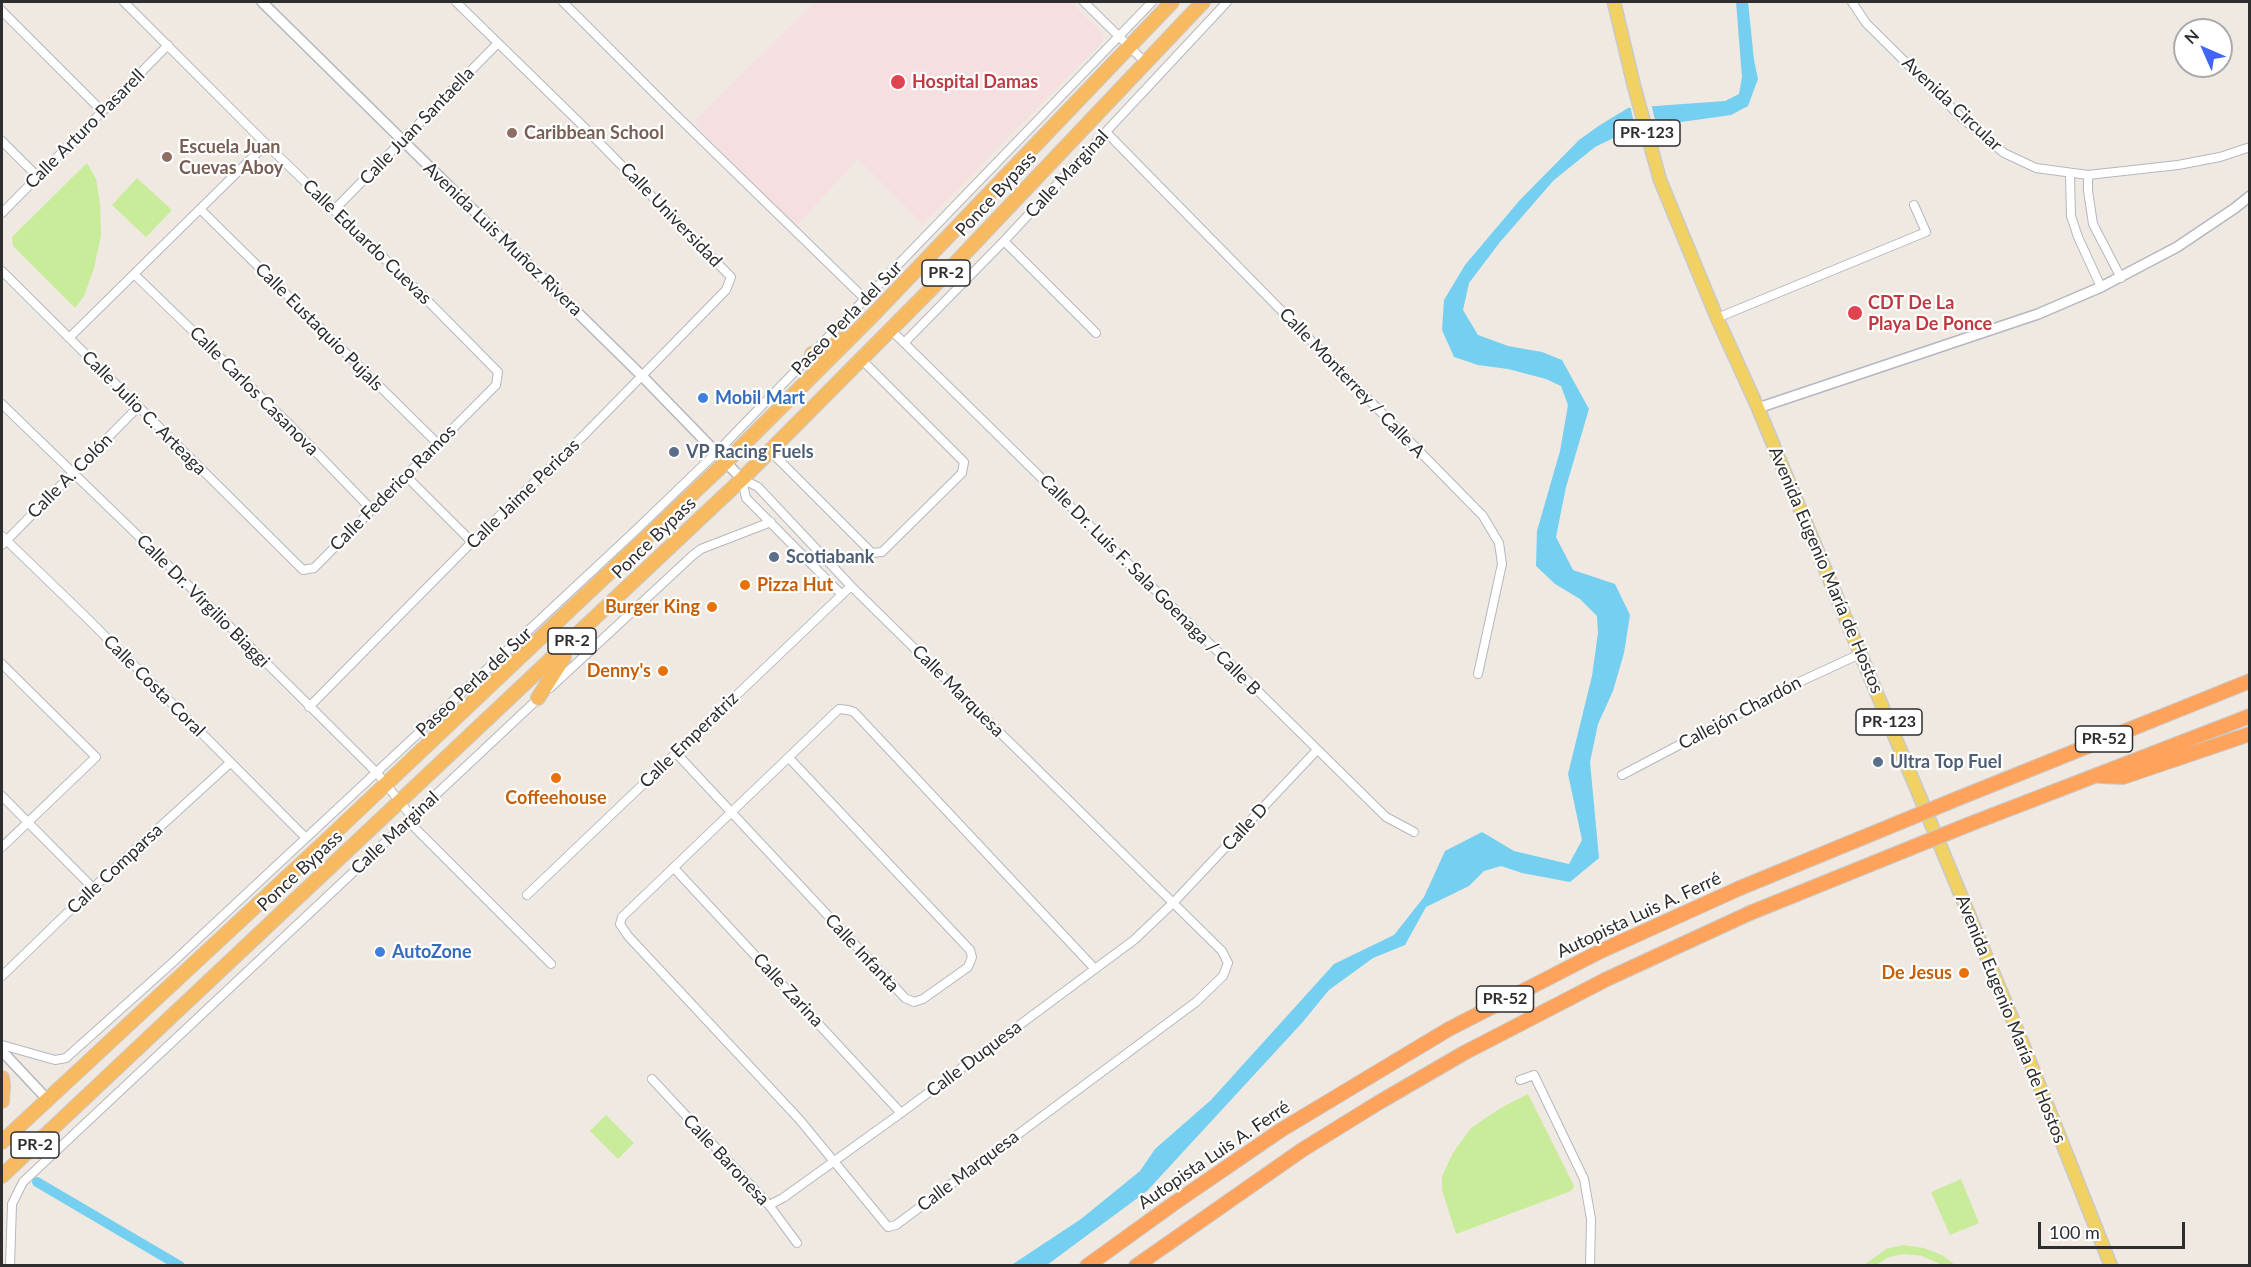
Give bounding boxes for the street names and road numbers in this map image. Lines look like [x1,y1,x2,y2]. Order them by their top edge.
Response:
street label: Avenida Circular [1897,52,2007,156]
street label: Calle Juan Santaella [355,63,479,189]
street label: Calle Arturo Pasarell [21,65,149,193]
road number: PR-123 [1614,120,1680,146]
street label: Calle Marginal [1021,126,1113,222]
street label: Ponce Bypass [951,147,1041,241]
street label: Avenida Luis Muñoz Rivera [419,158,587,320]
street label: Calle Universidad [616,158,726,272]
street label: Calle Eduardo Cuevas [298,175,436,309]
street label: Paseo Perla del Sur [787,256,907,380]
street label: Calle Eustaquio Pujals [251,259,387,395]
road number: PR-2 [922,260,970,286]
street label: Calle Monterrey / Calle A [1275,303,1429,463]
street label: Calle Carlos Casanova [185,322,323,460]
street label: Calle Julio C. Arteaga [77,346,211,480]
street label: Calle Federico Ramos [326,421,460,555]
street label: Calle A. Colón [23,429,117,523]
street label: Calle Jaime Pericas [462,434,584,554]
street label: Avenida Eugenio María de Hostos [1764,443,1888,697]
street label: Calle Dr. Luis F. Sala Goenaga / Calle B [1035,470,1265,700]
street label: Ponce Bypass [607,493,701,583]
street label: Calle Dr. Virgilio Biaggi [132,530,274,672]
street label: Paseo Perla del Sur [412,623,536,741]
road number: PR-2 [548,628,596,654]
street label: Calle Costa Coral [99,631,209,741]
street label: Calle Marquesa [907,640,1009,742]
street label: Callejón Chardón [1675,672,1805,754]
street label: Calle Emperatriz [635,687,743,793]
road number: PR-123 [1856,709,1922,735]
road number: PR-52 [2076,726,2132,752]
street label: Calle Marginal [347,787,443,879]
street label: Calle D [1218,799,1272,855]
street label: Calle Comparsa [63,819,167,919]
street label: Ponce Bypass [253,826,347,916]
street label: Autopista Luis A. Ferré [1554,867,1724,963]
street label: Avenida Eugenio María de Hostos [1951,892,2071,1146]
street label: Calle Infanta [820,909,904,997]
street label: Calle Zarina [748,949,828,1031]
road number: PR-52 [1476,986,1534,1012]
street label: Calle Duquesa [922,1016,1026,1102]
street label: Autopista Luis A. Ferré [1134,1096,1294,1214]
street label: Calle Baronesa [678,1110,774,1210]
street label: Calle Marquesa [913,1126,1023,1216]
road number: PR-2 [11,1132,59,1158]

